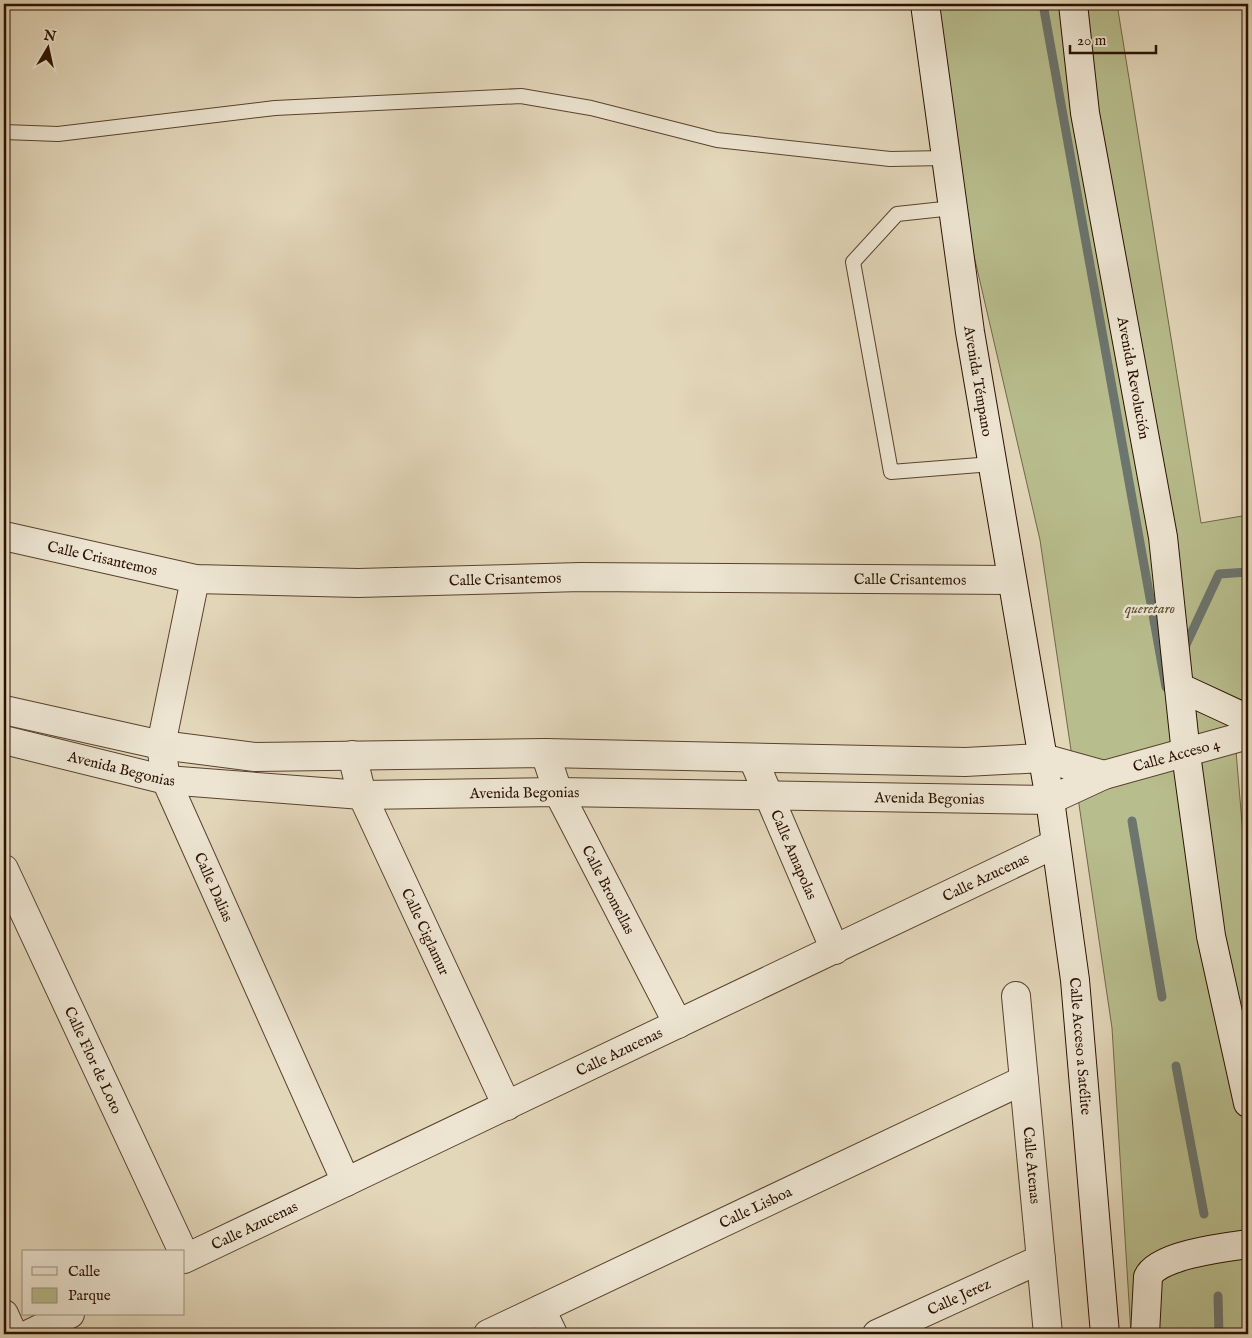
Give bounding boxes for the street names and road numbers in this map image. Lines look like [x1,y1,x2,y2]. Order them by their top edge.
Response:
street label: Avenida Revolución [1113,314,1154,441]
street label: Avenida Témpano [960,324,997,438]
street label: Calle Crisantemos [46,537,159,580]
street label: Calle Crisantemos [449,568,562,590]
street label: Calle Crisantemos [854,569,966,589]
street label: Calle Acceso 4 [1131,734,1223,776]
street label: Avenida Begonias [65,746,176,790]
street label: Avenida Begonias [469,782,580,803]
street label: Avenida Begonias [873,788,985,808]
street label: Calle Amapolas [766,807,822,902]
street label: Calle Bromellas [578,842,639,937]
street label: Calle Azucenas [939,848,1032,906]
street label: Calle Dalias [190,849,238,925]
street label: Calle Ciglamur [397,885,454,979]
street label: Calle Acceso a Satélite [1065,976,1096,1116]
street label: Calle Flor de Loto [60,1003,127,1117]
street label: Calle Azucenas [573,1023,665,1080]
street label: Calle Atenas [1019,1126,1045,1205]
street label: Calle Lisboa [716,1182,795,1233]
street label: Calle Azucenas [208,1197,301,1254]
street label: Calle Jerez [924,1274,994,1319]

